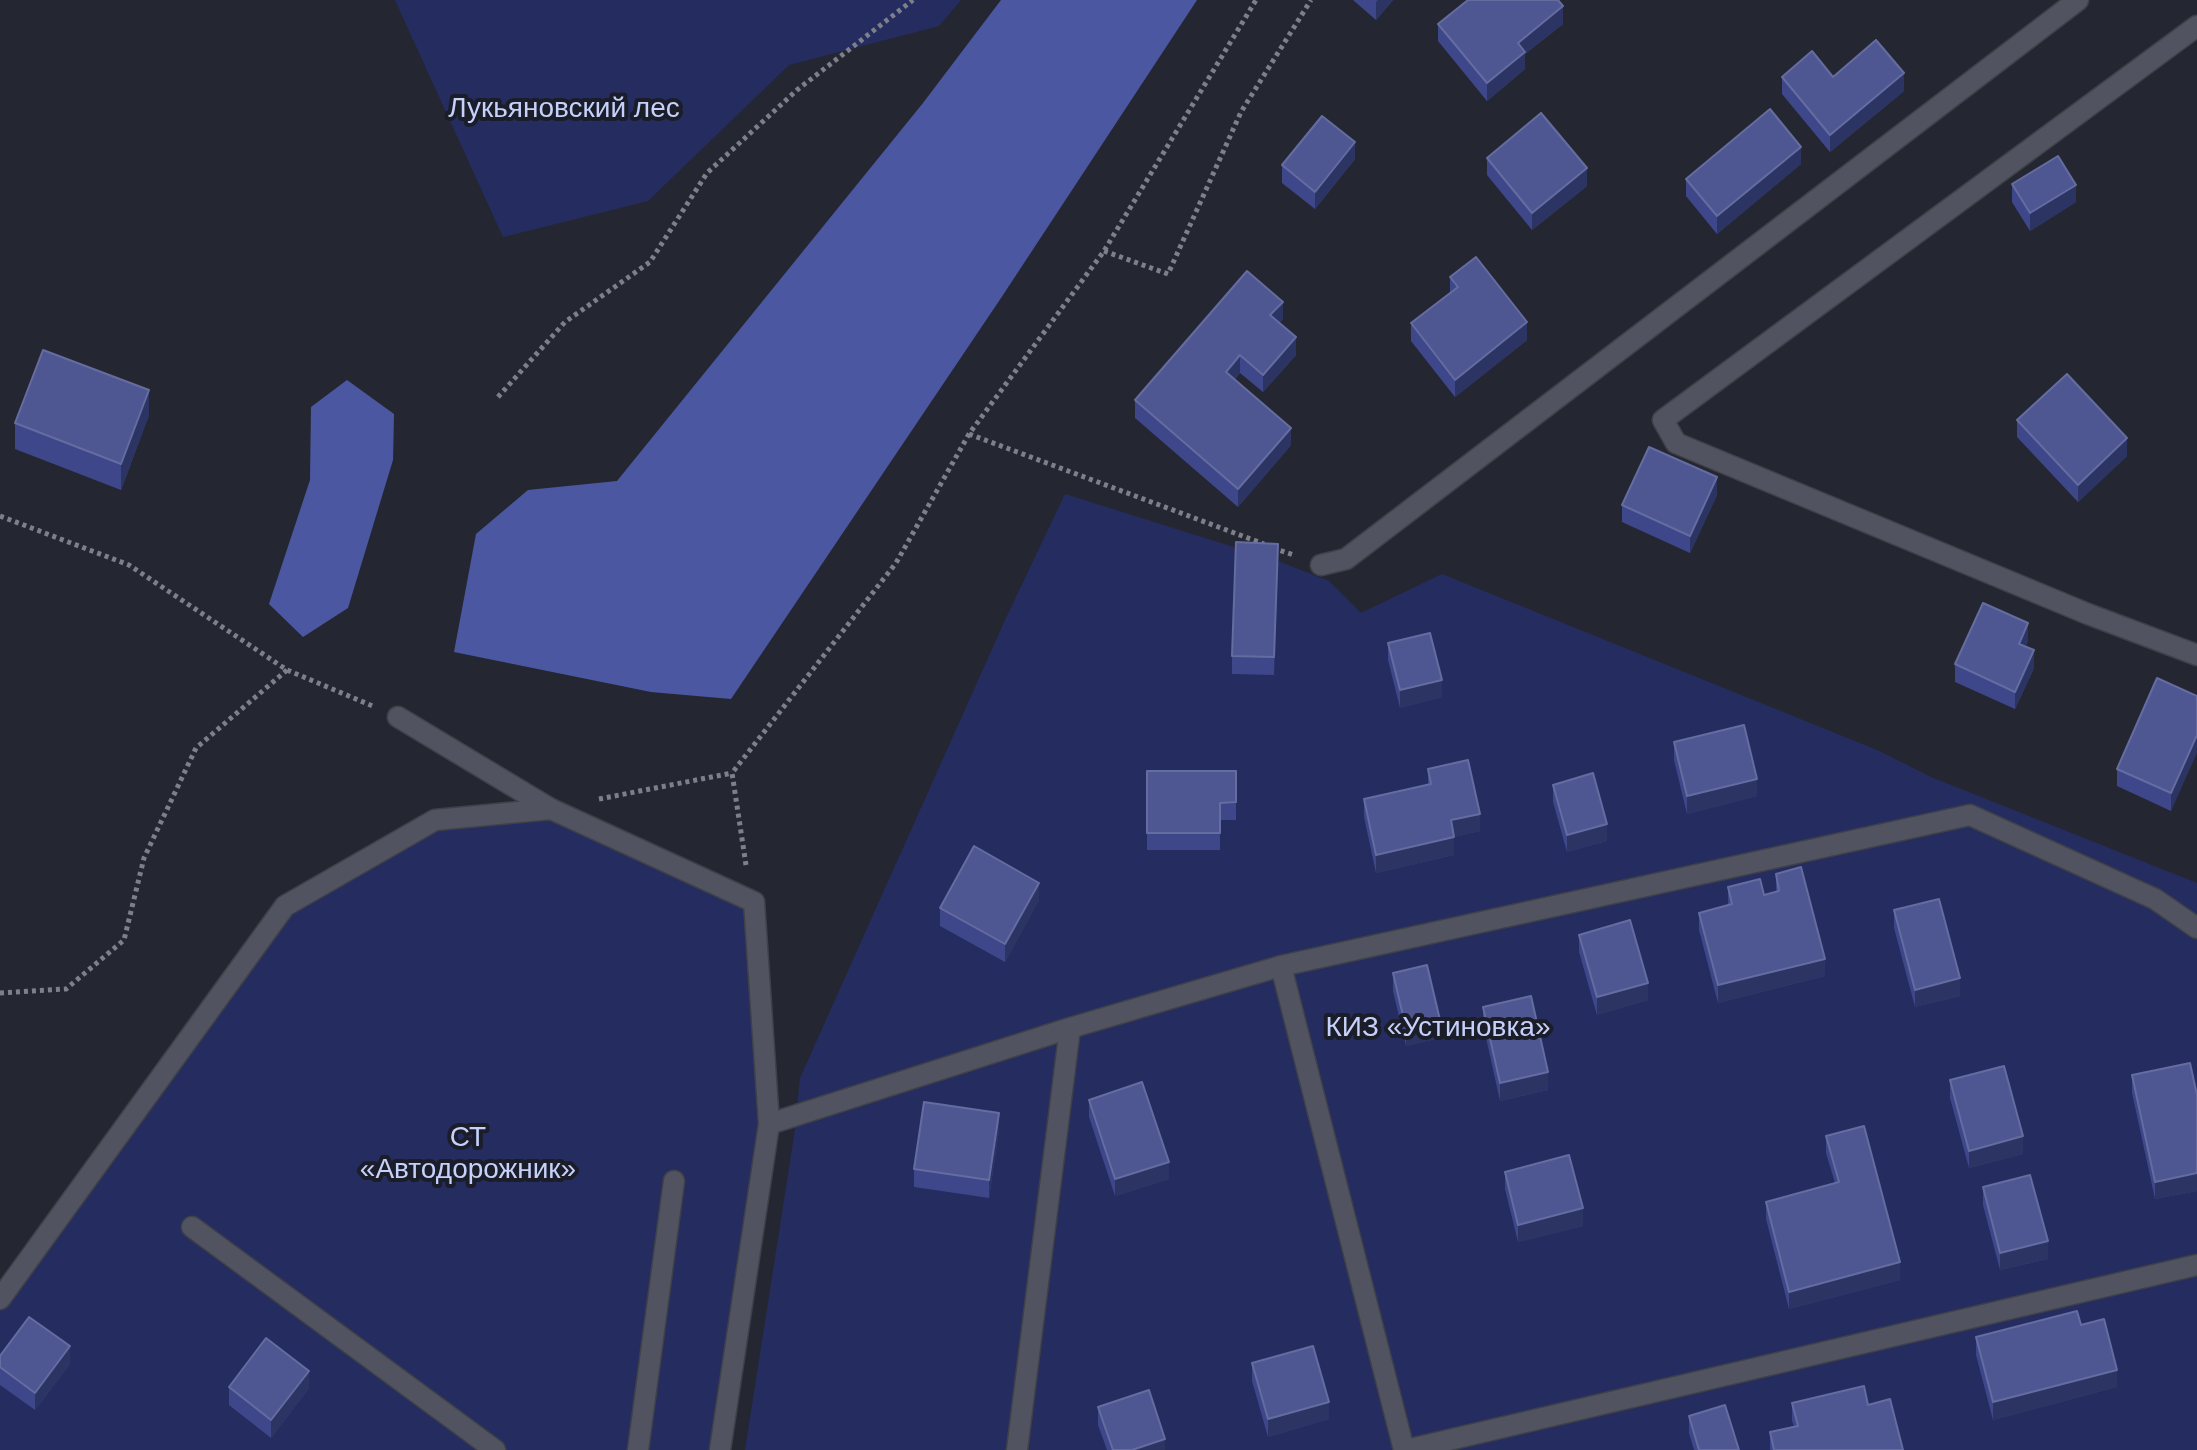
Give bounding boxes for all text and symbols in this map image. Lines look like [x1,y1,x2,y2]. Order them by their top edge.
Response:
park label: Лукьяновский лес [448,92,680,126]
park label: КИЗ «Устиновка» [1326,1011,1550,1045]
park label: СТ «Автодорожник» [360,1121,576,1187]

